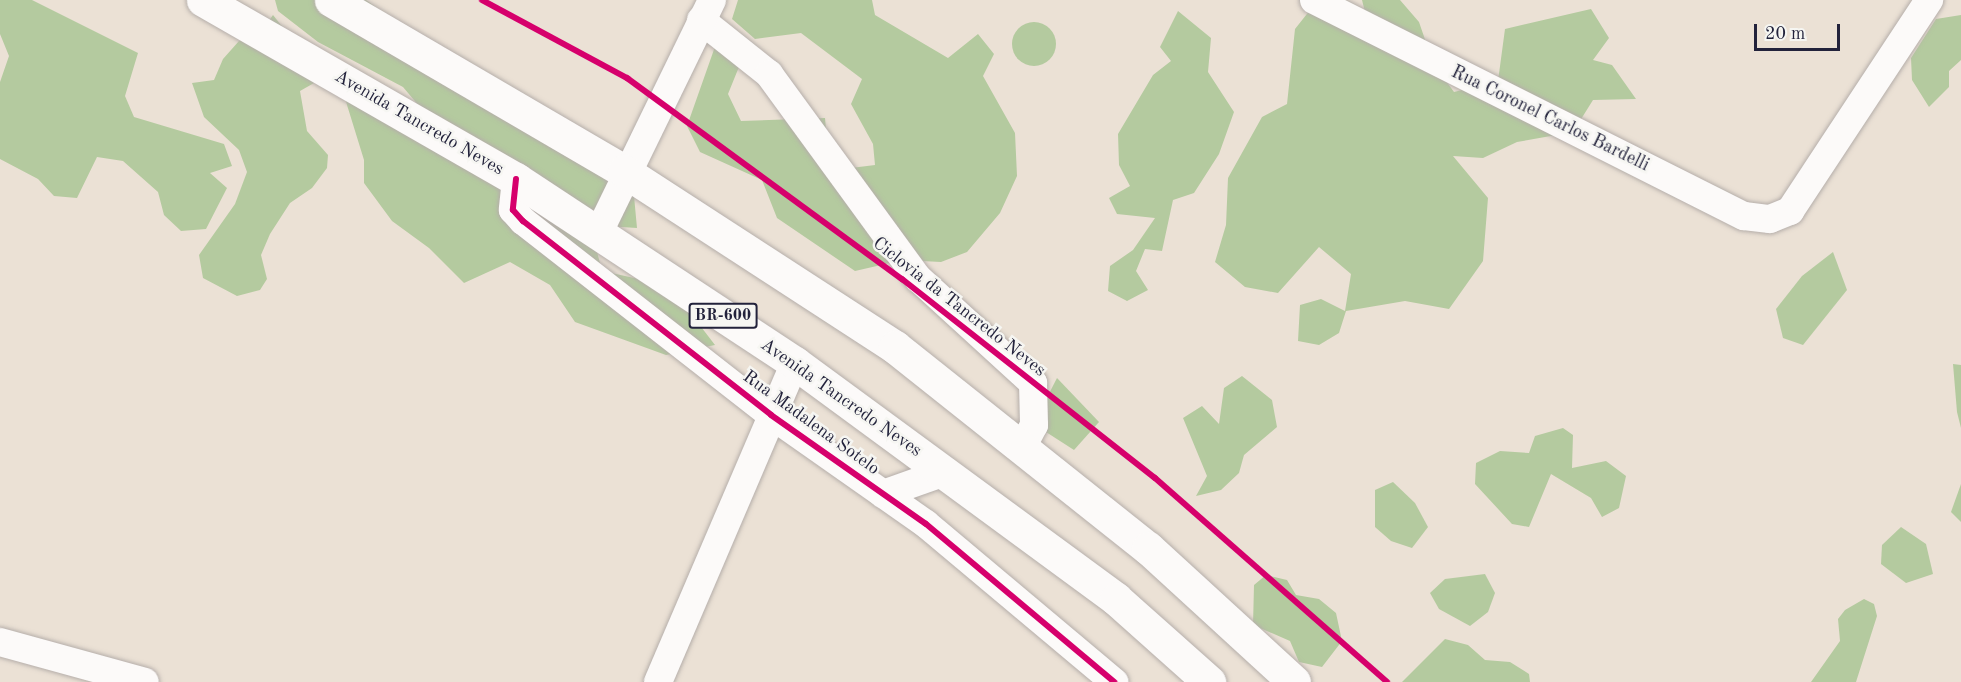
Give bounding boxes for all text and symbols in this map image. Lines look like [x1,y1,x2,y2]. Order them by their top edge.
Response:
scale bar [1757,12,1842,50]
text: 20 m [1765,25,1805,43]
street label: Rua Coronel Carlos Bardelli [1448,62,1652,176]
street label: Avenida Tancredo Neves [331,66,507,180]
street label: Ciclovia da Tancredo Neves [868,233,1050,381]
road number: BR-600 [688,303,758,329]
street label: Avenida Tancredo Neves [756,334,926,462]
street label: Rua Madalena Sotelo [738,366,884,480]

